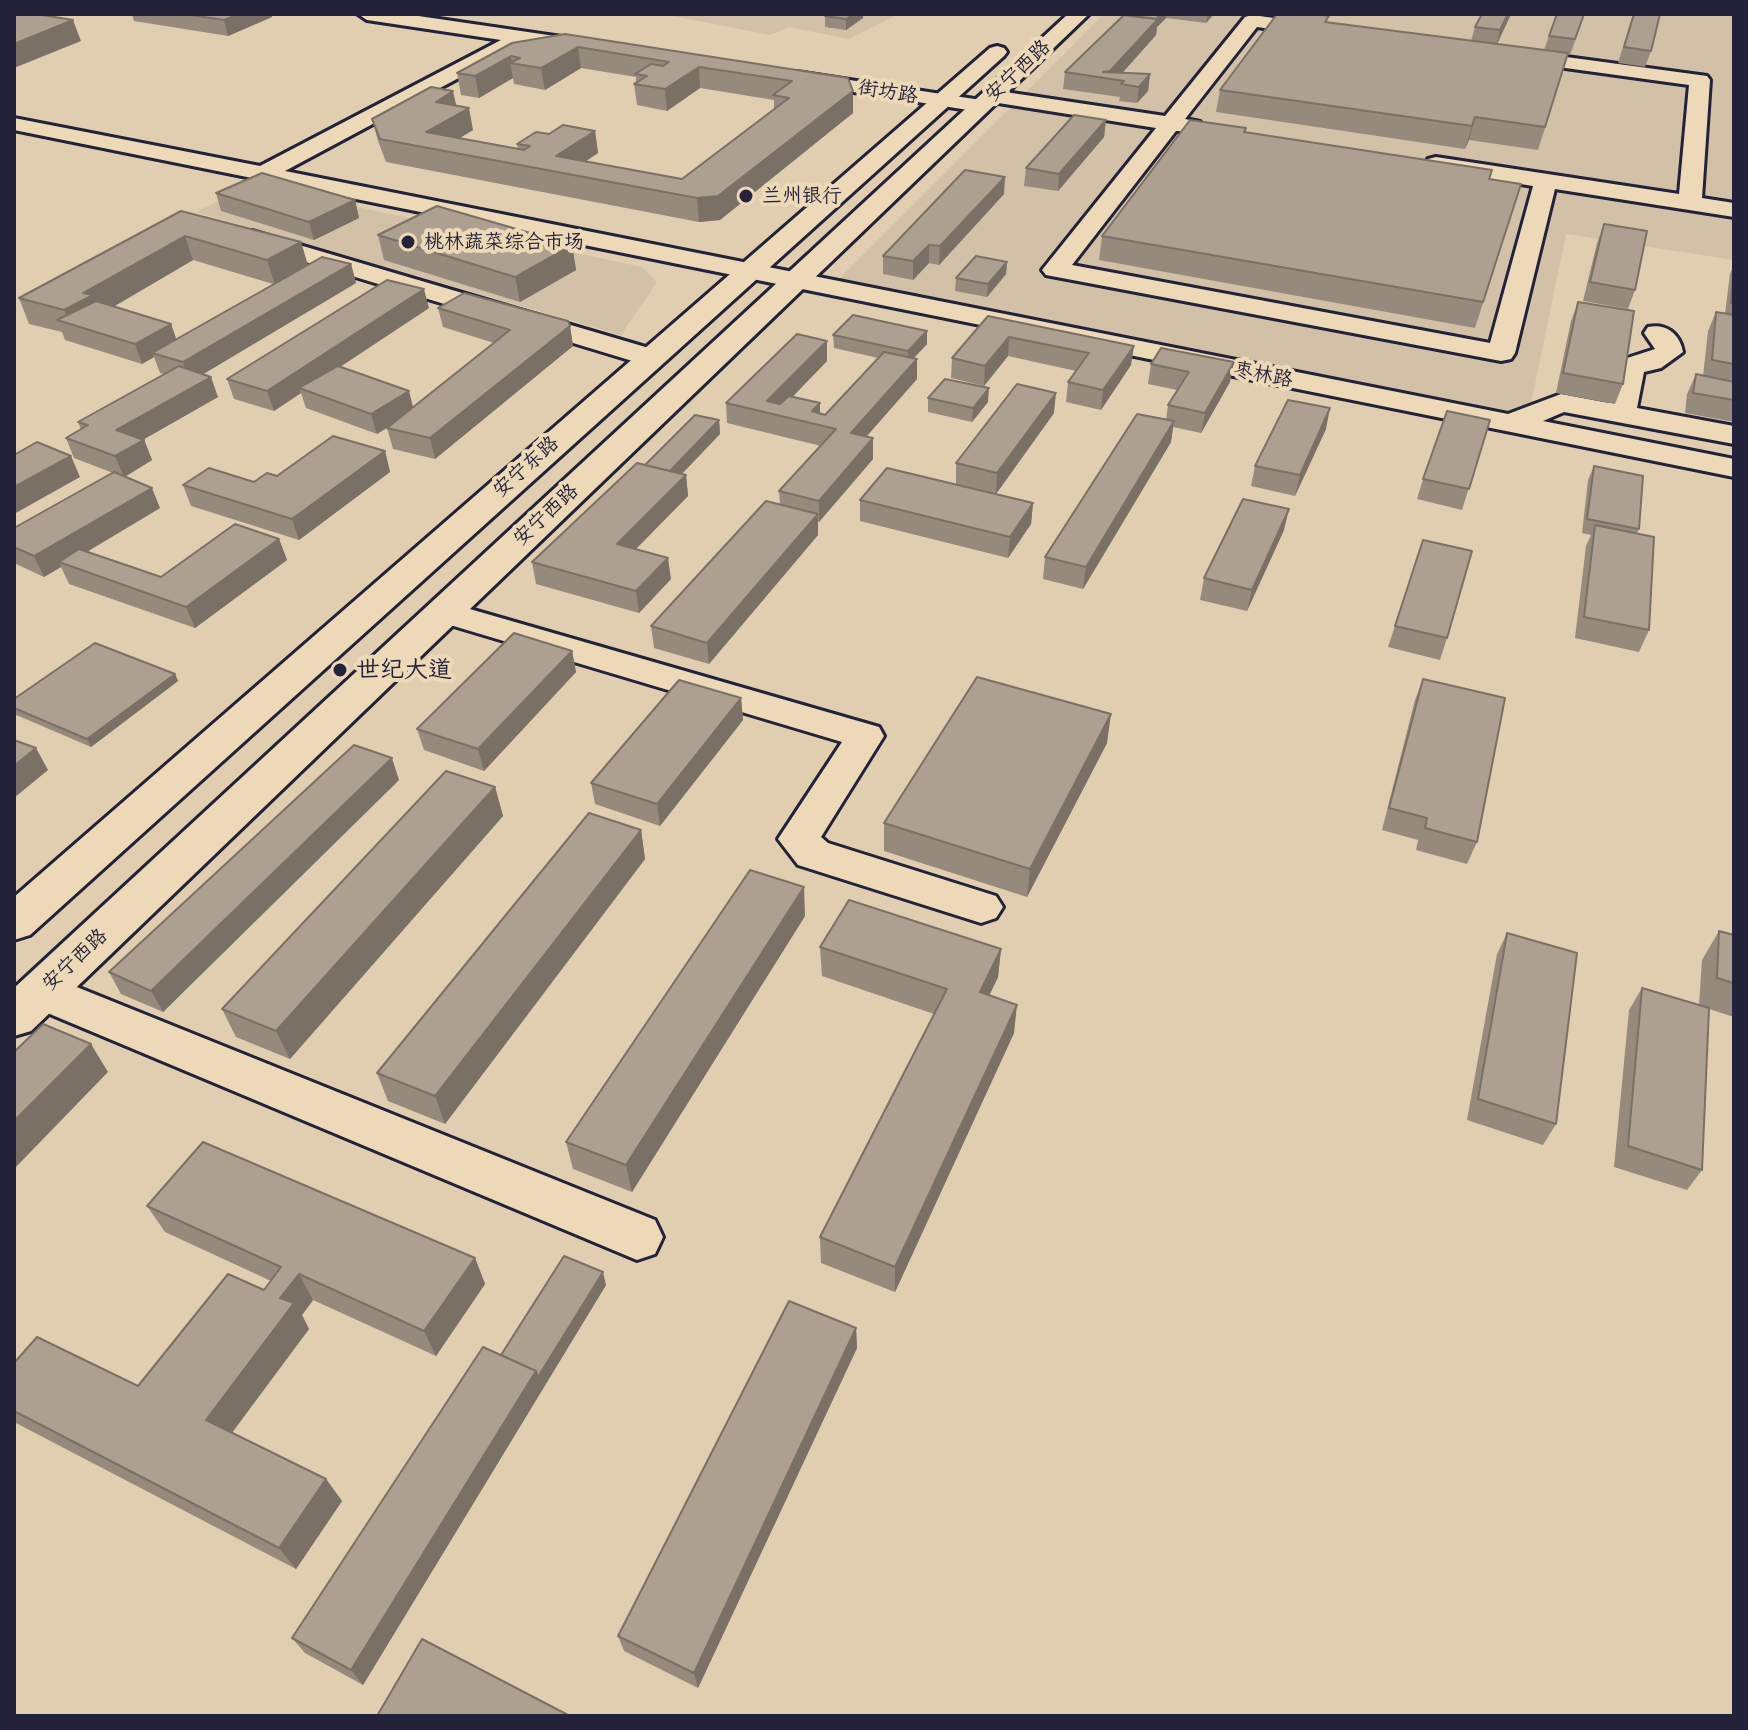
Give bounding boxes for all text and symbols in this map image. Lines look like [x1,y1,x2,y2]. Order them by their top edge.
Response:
street label: 安宁西路 [981,35,1055,107]
street label: 街坊路 [856,75,920,109]
place label: 兰州银行 [762,184,842,208]
marker: 兰州银行 [737,187,755,205]
place label: 桃林蔬菜综合市场 [424,230,584,254]
marker: 桃林蔬菜综合市场 [399,233,417,251]
street label: 枣林路 [1231,357,1295,393]
street label: 安宁东路 [488,431,564,503]
street label: 安宁西路 [509,479,583,551]
place label: 世纪大道 [356,656,452,684]
marker: 世纪大道 [331,661,349,679]
street label: 安宁西路 [38,924,112,996]

